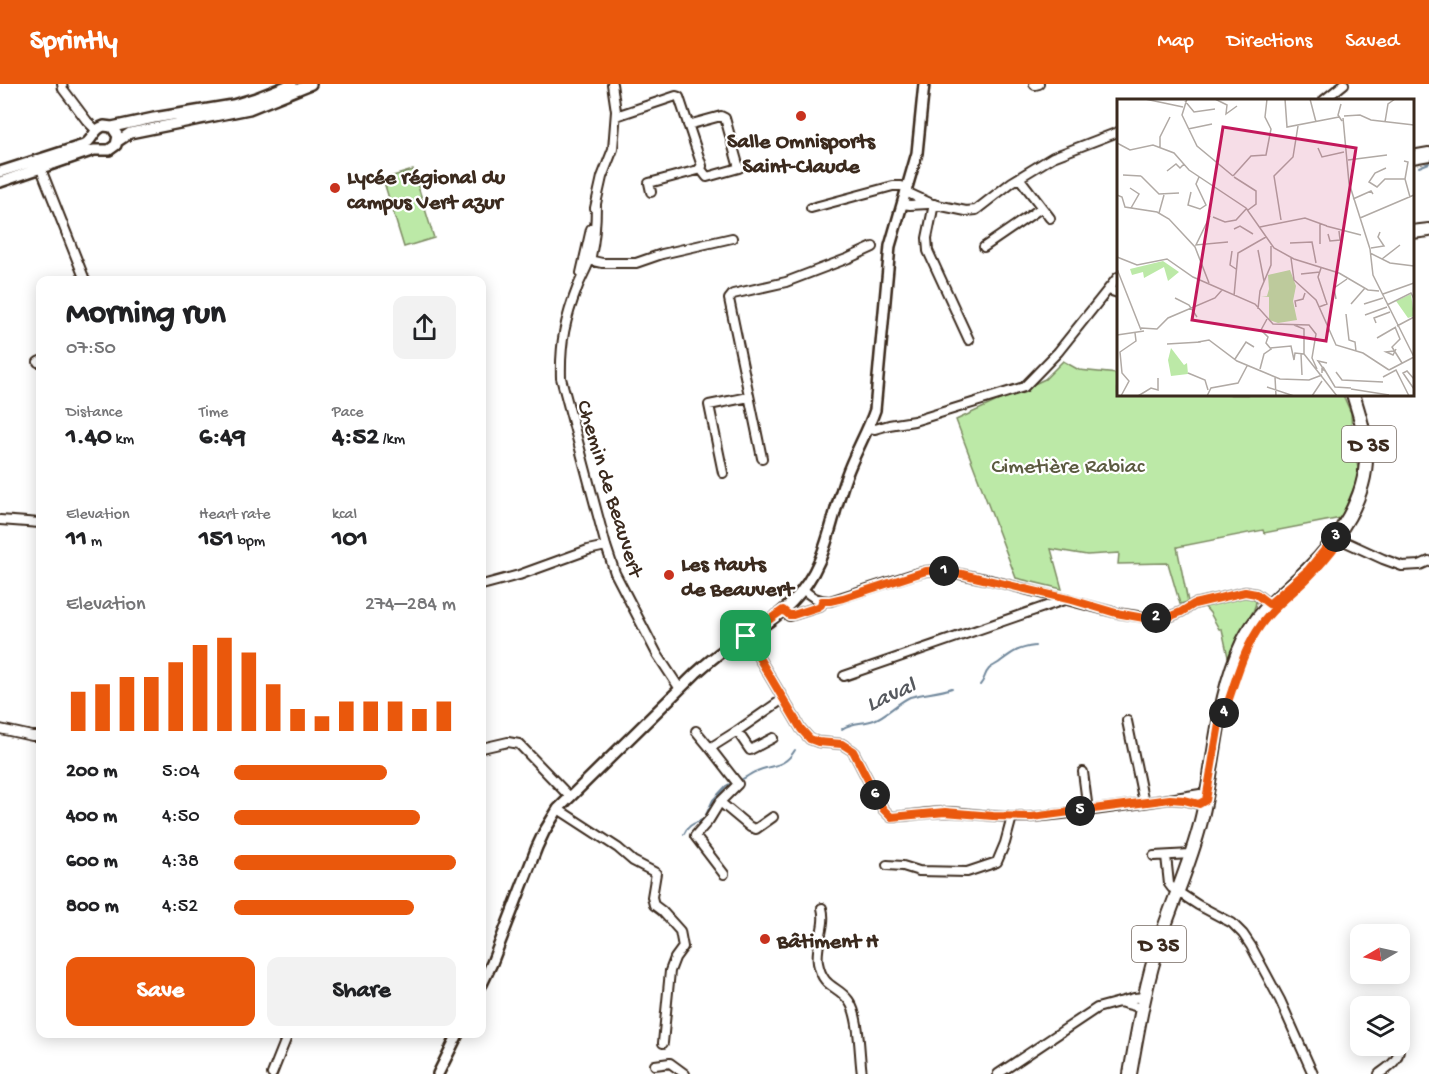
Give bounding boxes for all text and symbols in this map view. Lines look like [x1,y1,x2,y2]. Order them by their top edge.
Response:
text: Sprintly [30,26,117,59]
text: Map [1157,30,1194,55]
text: Directions [1227,30,1312,55]
text: Saved [1345,30,1399,55]
inset map [1117,99,1414,396]
marker: Salle Omnisports Saint-Claude [794,109,808,123]
place label: Salle Omnisports Saint-Claude [727,130,877,181]
place label: Lycée régional du campus Vert azur [347,166,506,217]
marker: Lycée régional du campus Vert azur [328,181,342,195]
text: Morning run [66,296,226,334]
button: share [393,296,456,359]
text: 07:50 [66,338,116,361]
street label: Chemin de Beauvert [569,398,648,583]
text: Distance [66,404,123,423]
text: Time [199,404,228,423]
text: Pace [332,404,363,423]
text: 1.40 [66,423,112,454]
text: 6:49 [199,423,246,454]
text: 4:52 [332,423,379,454]
road number: D 35 [1342,426,1396,462]
text: km [112,431,134,450]
text: /km [379,431,405,450]
park label: Cimetière Rabiac [992,455,1146,481]
text: Elevation [66,506,130,525]
text: Heart rate [199,506,271,525]
text: kcal [332,506,357,525]
pin: 3 [1321,522,1351,552]
text: 11 [66,525,87,556]
text: 151 [199,525,234,556]
text: 101 [332,525,368,556]
text: 3 [1332,527,1340,546]
text: m [87,533,102,552]
text: bpm [234,533,265,552]
place label: Les Hauts de Beauvert [681,553,795,604]
pin: 1 [929,556,959,586]
text: 1 [941,561,947,580]
marker: Les Hauts de Beauvert [662,568,676,582]
text: Elevation [66,594,146,617]
text: 274–284 m [365,594,456,617]
pin: 2 [1141,603,1171,633]
text: 2 [1152,608,1160,627]
pin [720,610,771,661]
icon: arrive [729,619,762,652]
water label: Laval [862,672,922,720]
pin: 4 [1209,698,1239,728]
text: 4 [1220,703,1228,722]
text: 200 m [66,761,117,784]
text: 5:04 [162,761,200,784]
pin: 6 [860,780,890,810]
text: 6 [871,785,879,804]
pin: 5 [1065,796,1095,826]
text: 5 [1076,801,1084,820]
text: 400 m [66,806,117,829]
text: 4:50 [162,806,200,829]
text: 600 m [66,851,118,874]
text: 4:38 [162,851,199,874]
text: 800 m [66,896,119,919]
text: 4:52 [162,896,198,919]
north arrow [1350,924,1410,984]
map controls [1350,924,1410,1056]
road number: D 35 [1132,926,1186,962]
place label: Bâtiment H [776,930,880,956]
marker: Bâtiment H [758,932,772,946]
button: Save [66,957,255,1026]
button: Share [267,957,456,1026]
button: layers [1350,996,1410,1056]

